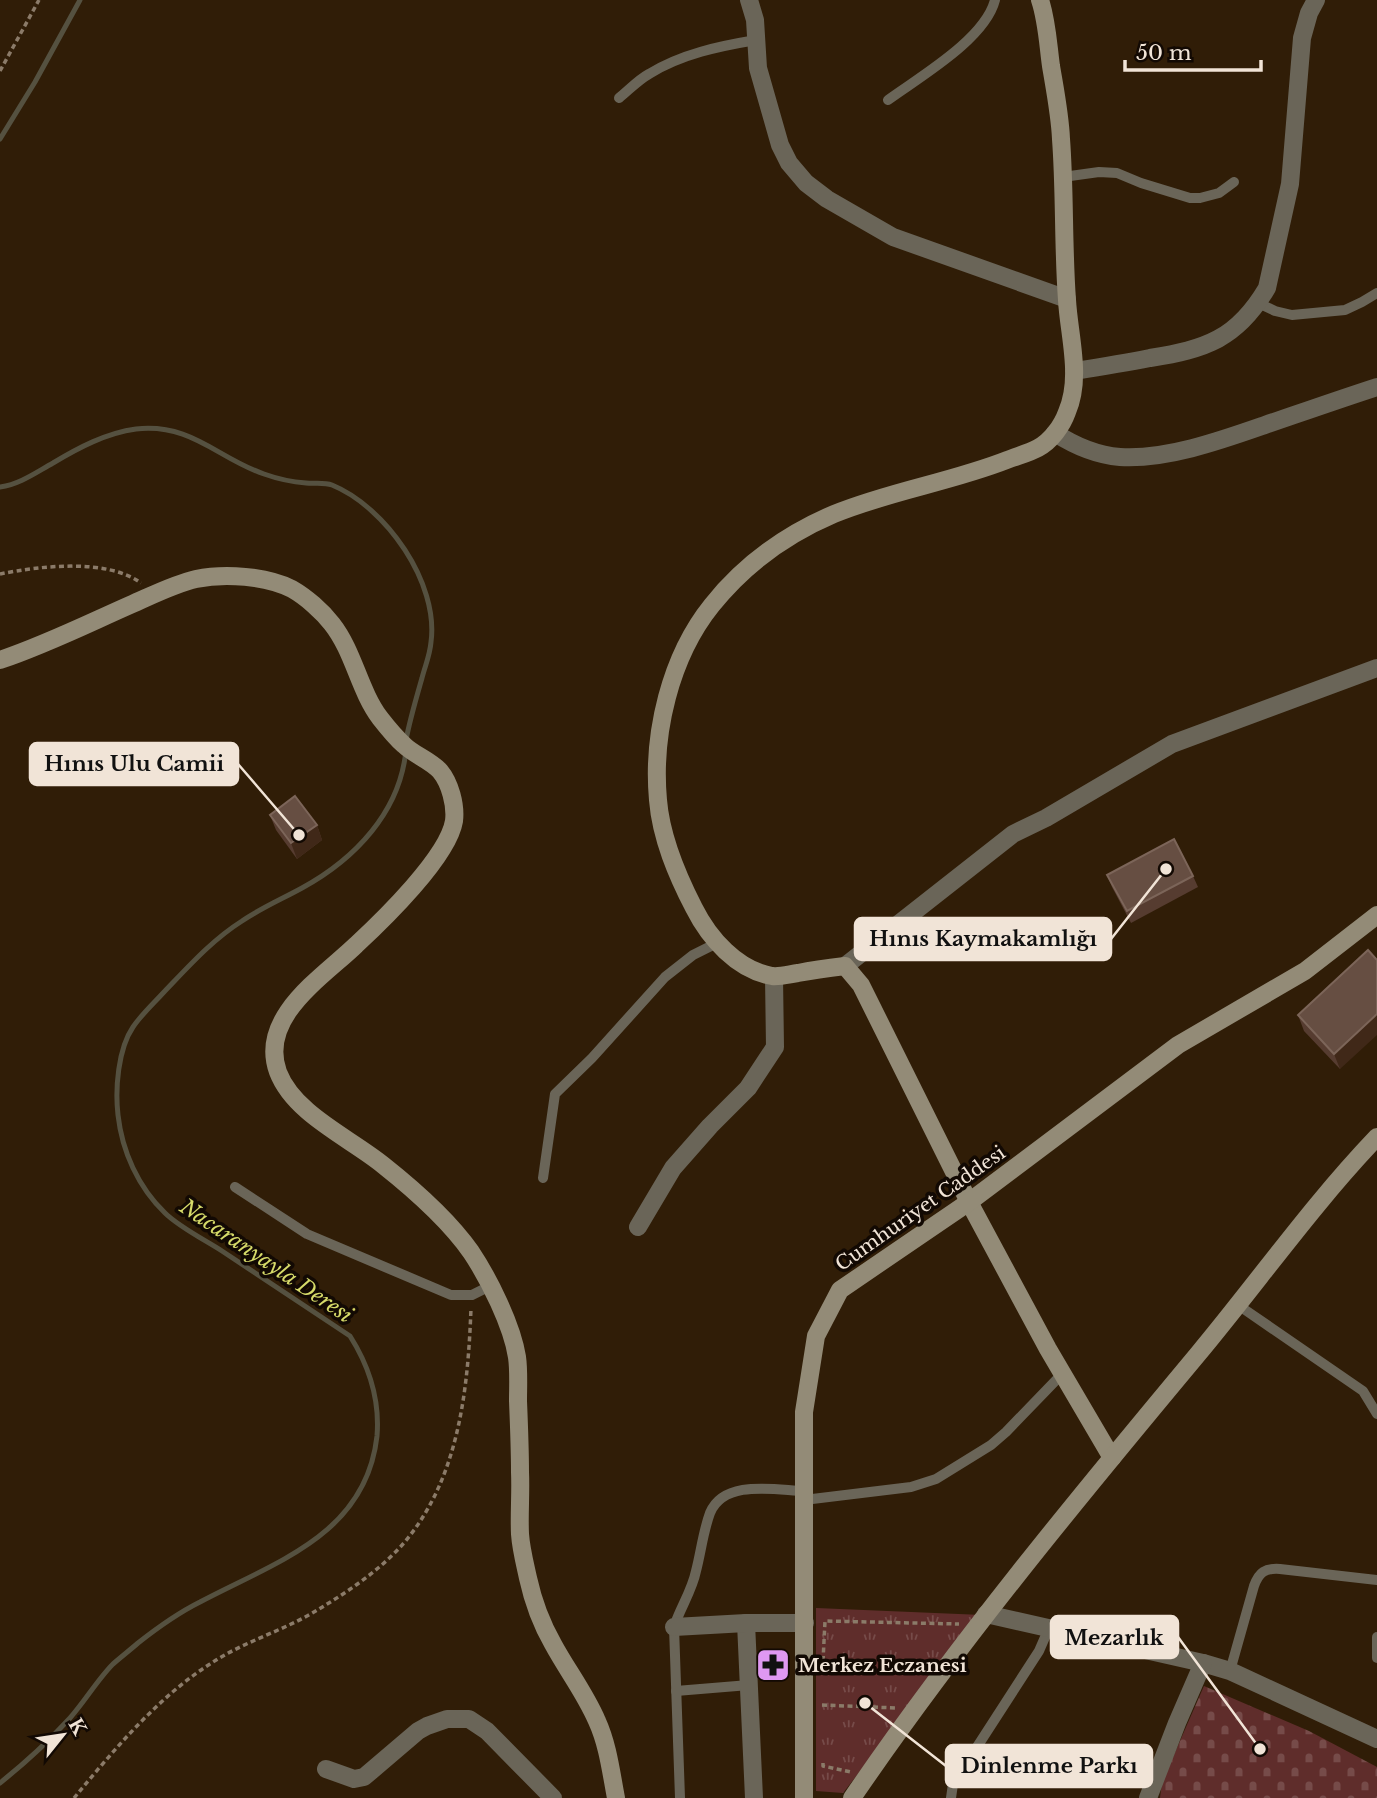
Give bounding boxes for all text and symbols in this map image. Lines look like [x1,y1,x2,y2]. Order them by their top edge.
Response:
scale bar [1125,28,1262,72]
text: 50 m [1136,40,1192,66]
callout: Hınıs Ulu Camii [30,743,238,785]
text: Hınıs Ulu Camii [44,751,224,777]
callout: Hınıs Kaymakamlığı [855,918,1111,960]
text: Hınıs Kaymakamlığı [869,926,1097,952]
street label: Cumhuriyet Caddesi [831,1141,1010,1276]
water label: Nacaranyayla Deresi [174,1193,358,1329]
callout: Mezarlık [1051,1616,1178,1658]
text: Mezarlık [1064,1625,1165,1651]
pharmacy icon: Merkez Eczanesi [754,1646,792,1684]
place label: Merkez Eczanesi [798,1654,967,1677]
north arrow [28,1700,98,1770]
text: K [63,1714,92,1740]
callout: Dinlenme Parkı [946,1745,1152,1787]
text: Dinlenme Parkı [960,1753,1138,1779]

